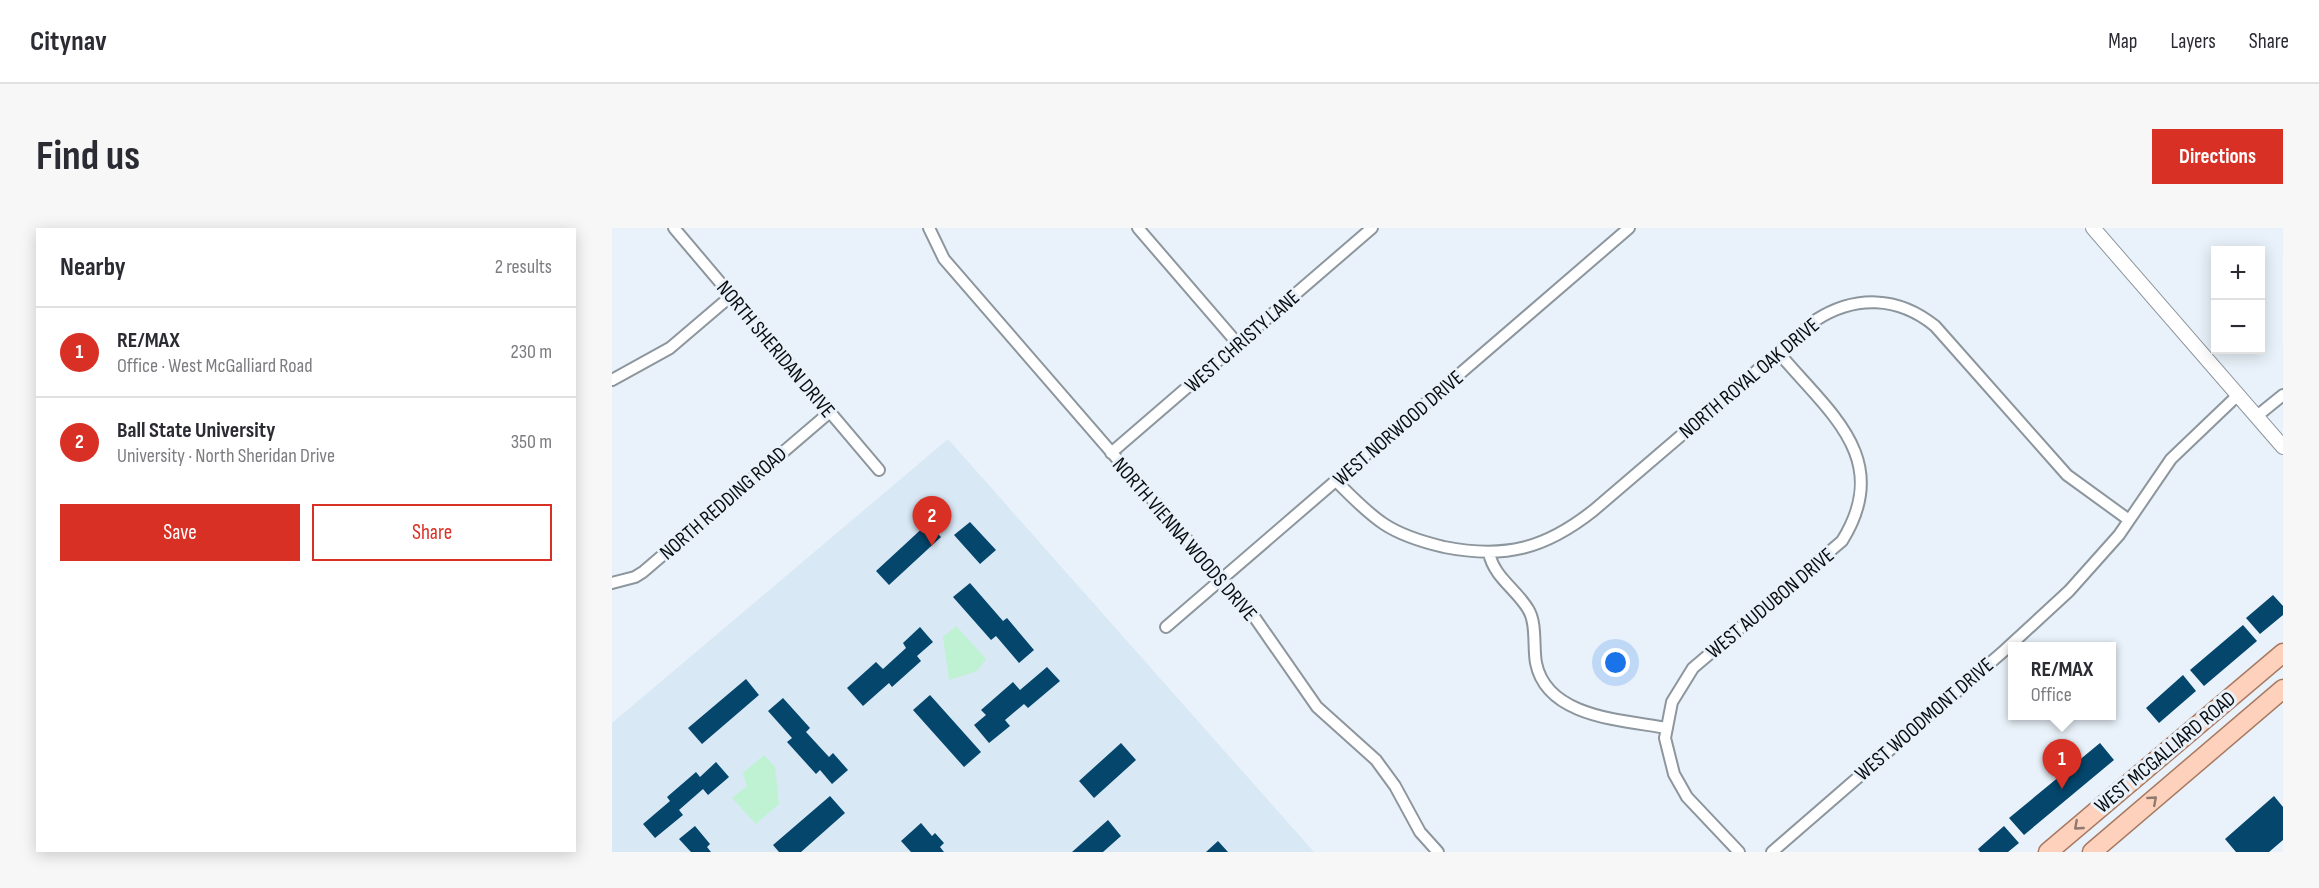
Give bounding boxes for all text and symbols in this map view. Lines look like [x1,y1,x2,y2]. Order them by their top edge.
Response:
text: Citynav [30,25,107,58]
text: Map [2108,29,2137,54]
text: Layers [2170,29,2216,54]
text: Share [2249,29,2289,54]
button: Directions [2152,129,2283,184]
text: Find us [36,131,140,182]
map controls [2211,246,2265,354]
button: + [2211,246,2265,300]
text: Nearby [60,252,126,283]
text: 2 results [495,255,552,279]
street label: NORTH SHERIDAN DRIVE [711,276,840,423]
street label: WEST CHRISTY LANE [1180,285,1305,398]
button: − [2211,300,2265,354]
street label: NORTH ROYAL OAK DRIVE [1674,313,1824,444]
text: RE/MAX [117,327,180,354]
text: 1 [76,340,83,364]
text: 230 m [510,340,552,364]
text: Office · West McGalliard Road [117,354,313,378]
street label: WEST NORWOOD DRIVE [1328,365,1468,492]
text: Ball State University [117,417,275,444]
text: 2 [75,430,84,454]
text: 350 m [511,430,552,454]
street label: NORTH REDDING ROAD [655,441,792,565]
text: University · North Sheridan Drive [117,444,335,468]
street label: NORTH VIENNA WOODS DRIVE [1107,453,1262,626]
pin: 2 [912,496,952,546]
button: Save [60,504,300,561]
button: Share [312,504,552,561]
street label: WEST AUDUBON DRIVE [1701,543,1839,664]
popup [2008,642,2116,720]
your location [1601,648,1630,677]
street label: WEST WOODMONT DRIVE [1850,652,1999,786]
text: RE/MAX [2031,656,2093,683]
text: Office [2031,683,2072,707]
street label: WEST MCGALLIARD ROAD [2090,686,2241,819]
pin: 1 [2042,740,2082,789]
one-way arrow [2146,796,2157,807]
one-way arrow [2074,819,2085,830]

